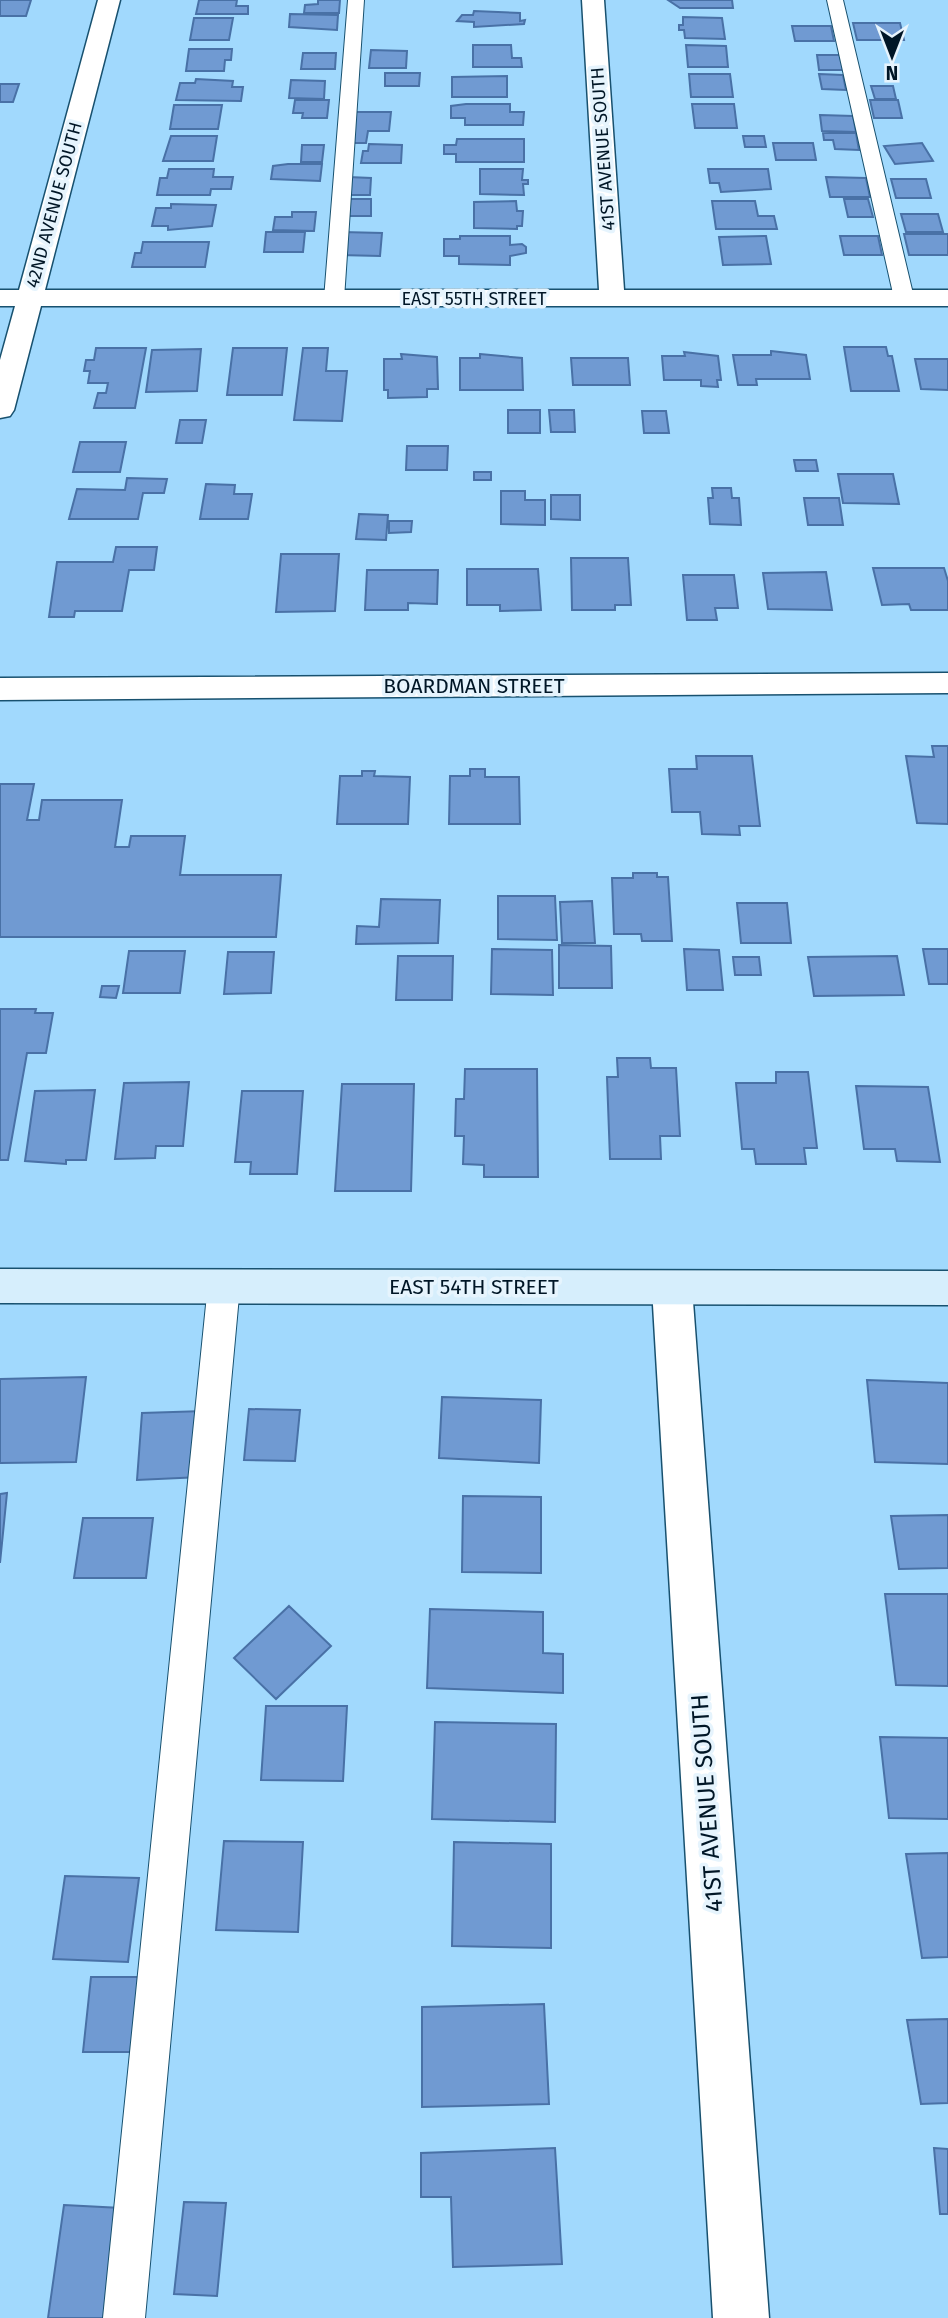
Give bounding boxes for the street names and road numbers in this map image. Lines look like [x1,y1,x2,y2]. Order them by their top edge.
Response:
street label: 41ST AVENUE SOUTH [586,67,620,231]
street label: 42ND AVENUE SOUTH [21,120,87,290]
street label: EAST 55TH STREET [401,288,547,310]
street label: BOARDMAN STREET [383,673,565,699]
street label: EAST 54TH STREET [389,1274,559,1300]
street label: 41ST AVENUE SOUTH [685,1693,729,1913]

